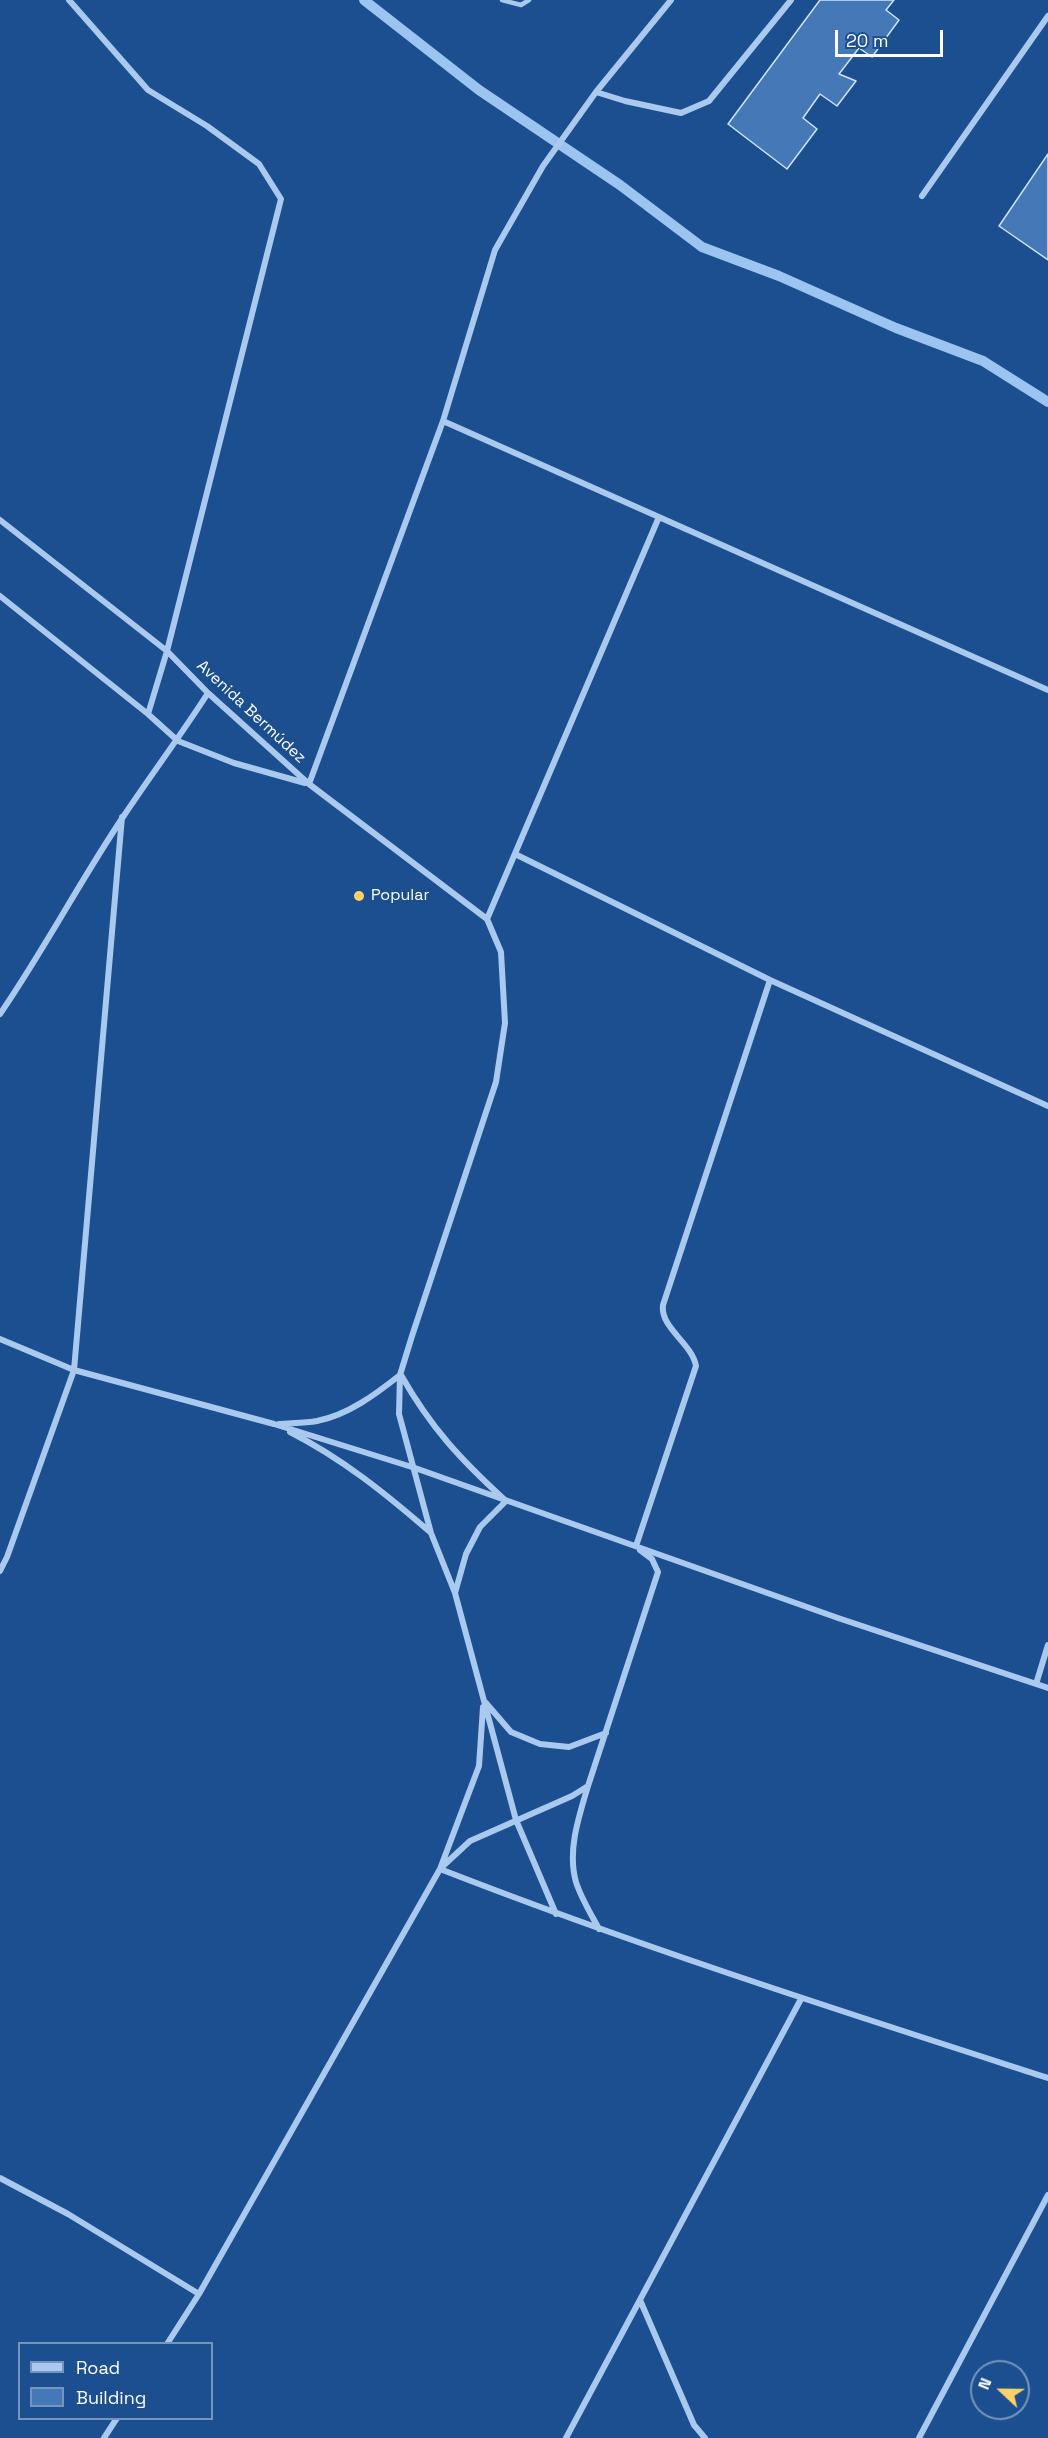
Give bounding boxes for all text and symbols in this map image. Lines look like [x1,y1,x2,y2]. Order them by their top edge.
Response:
scale bar [838,18,946,56]
text: 20 m [846,29,889,52]
street label: Avenida Bermúdez [192,656,310,768]
place label: Popular [371,886,429,906]
marker: Popular [352,889,366,903]
legend [18,2342,213,2420]
text: Road [76,2356,120,2379]
north arrow [970,2360,1030,2420]
text: N [973,2375,996,2393]
text: Building [76,2386,146,2409]

